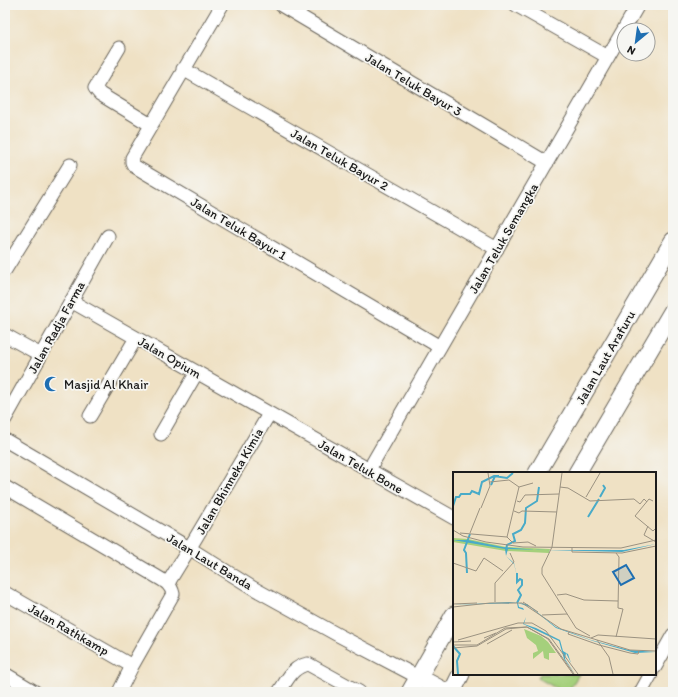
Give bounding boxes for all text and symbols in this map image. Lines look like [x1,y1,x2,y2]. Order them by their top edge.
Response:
north arrow [616,22,656,62]
text: N [625,43,638,58]
street label: Jalan Teluk Bayur 3 [363,50,465,119]
street label: Jalan Teluk Bayur 2 [288,125,391,194]
street label: Jalan Teluk Semangka [466,180,541,296]
street label: Jalan Teluk Bayur 1 [188,194,289,263]
street label: Jalan Radja Farma [25,278,88,376]
street label: Jalan Laut Arafuru [573,308,638,407]
street label: Jalan Opium [135,333,204,382]
mosque icon: Masjid Al Khair [43,375,61,393]
place label: Masjid Al Khair [64,377,149,392]
street label: Jalan Bhinneka Kimia [193,425,266,537]
street label: Jalan Teluk Bone [316,436,406,497]
inset map [453,472,656,675]
street label: Jalan Laut Banda [164,530,255,593]
street label: Jalan Rathkamp [26,600,112,659]

